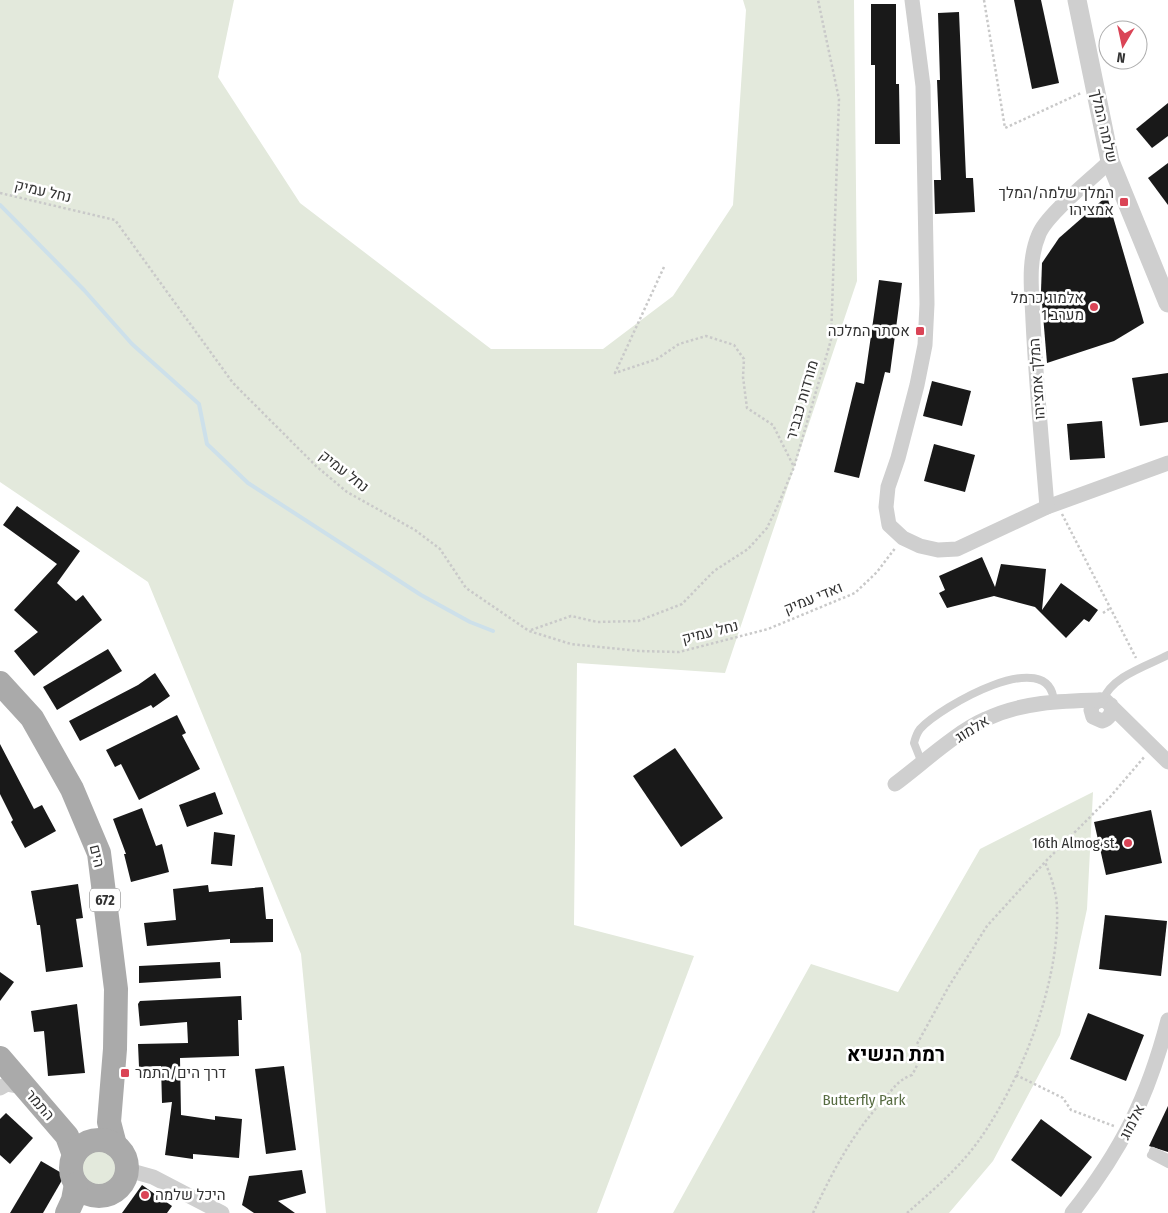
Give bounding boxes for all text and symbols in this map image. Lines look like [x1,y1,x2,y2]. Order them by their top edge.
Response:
north arrow [1098,20,1148,70]
text: N [1116,48,1127,66]
street label: שלמה המלך [1087,87,1121,165]
street label: נחל עמיק [13,176,73,206]
place label: המלך שלמה/המלך אמציהו [999,184,1114,219]
marker: המלך שלמה/המלך אמציהו [1118,196,1130,208]
place label: אלמוג כרמל מערב 1 [1011,289,1084,324]
marker: אלמוג כרמל מערב 1 [1088,301,1100,313]
place label: אסתר המלכה [828,322,910,340]
marker: אסתר המלכה [914,325,926,337]
street label: המלך אמציהו [1025,337,1049,421]
street label: מורדות כבביר [782,358,822,442]
street label: נחל עמיק [316,446,372,496]
street label: ואדי עמיק [781,578,845,618]
street label: נחל עמיק [680,616,740,648]
street label: אלמוג [952,712,992,746]
place label: 16th Almog st. [1032,834,1118,852]
marker: 16th Almog st. [1122,837,1134,849]
street label: הים [86,843,108,869]
road number: 672 [90,888,120,912]
district label: רמת הנשיא [847,1042,945,1066]
place label: דרך הים/התמר [135,1064,226,1082]
marker: דרך הים/התמר [119,1067,131,1079]
street label: התמר [22,1086,58,1124]
park label: Butterfly Park [822,1091,906,1109]
street label: אלמוג [1116,1101,1148,1143]
place label: היכל שלמה [155,1186,226,1204]
marker: היכל שלמה [139,1189,151,1201]

